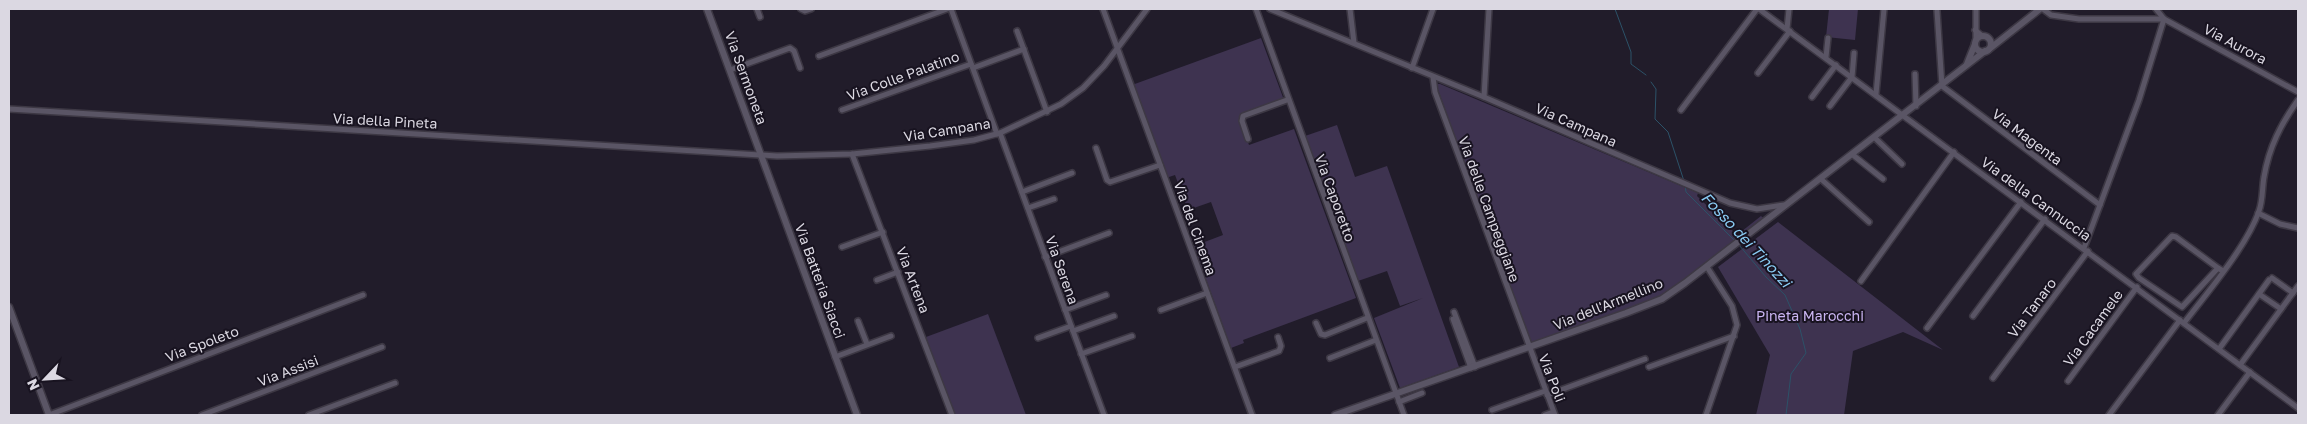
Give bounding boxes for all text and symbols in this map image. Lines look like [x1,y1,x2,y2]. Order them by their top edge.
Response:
street label: Via Aurora [2201,20,2270,67]
street label: Via Sermoneta [722,29,771,127]
street label: Via Colle Palatino [844,47,961,104]
street label: Via Campana [1533,99,1620,150]
street label: Via Magenta [1989,105,2066,168]
street label: Via della Pineta [332,109,438,132]
street label: Via Campana [902,114,991,145]
street label: Via delle Campeggiane [1455,134,1524,284]
street label: Via Caporetto [1312,152,1359,244]
street label: Via della Cannuccia [1978,153,2095,244]
street label: Via del Cinema [1170,178,1220,278]
water label: Fosso dei Tinozzi [1698,188,1797,292]
street label: Via Batteria Siacci [792,221,849,341]
street label: Via Serena [1042,233,1083,306]
street label: Via Artena [893,244,934,315]
street label: Via dell'Armellino [1551,274,1665,333]
street label: Via Tanaro [2004,275,2059,341]
street label: Via Cacamele [2059,286,2126,369]
park label: Pineta Marocchi [1756,307,1864,324]
street label: Via Spoleto [163,322,241,365]
street label: Via Assisi [255,351,321,390]
street label: Via Poli [1536,351,1569,404]
north arrow [20,354,70,404]
text: N [23,376,43,393]

